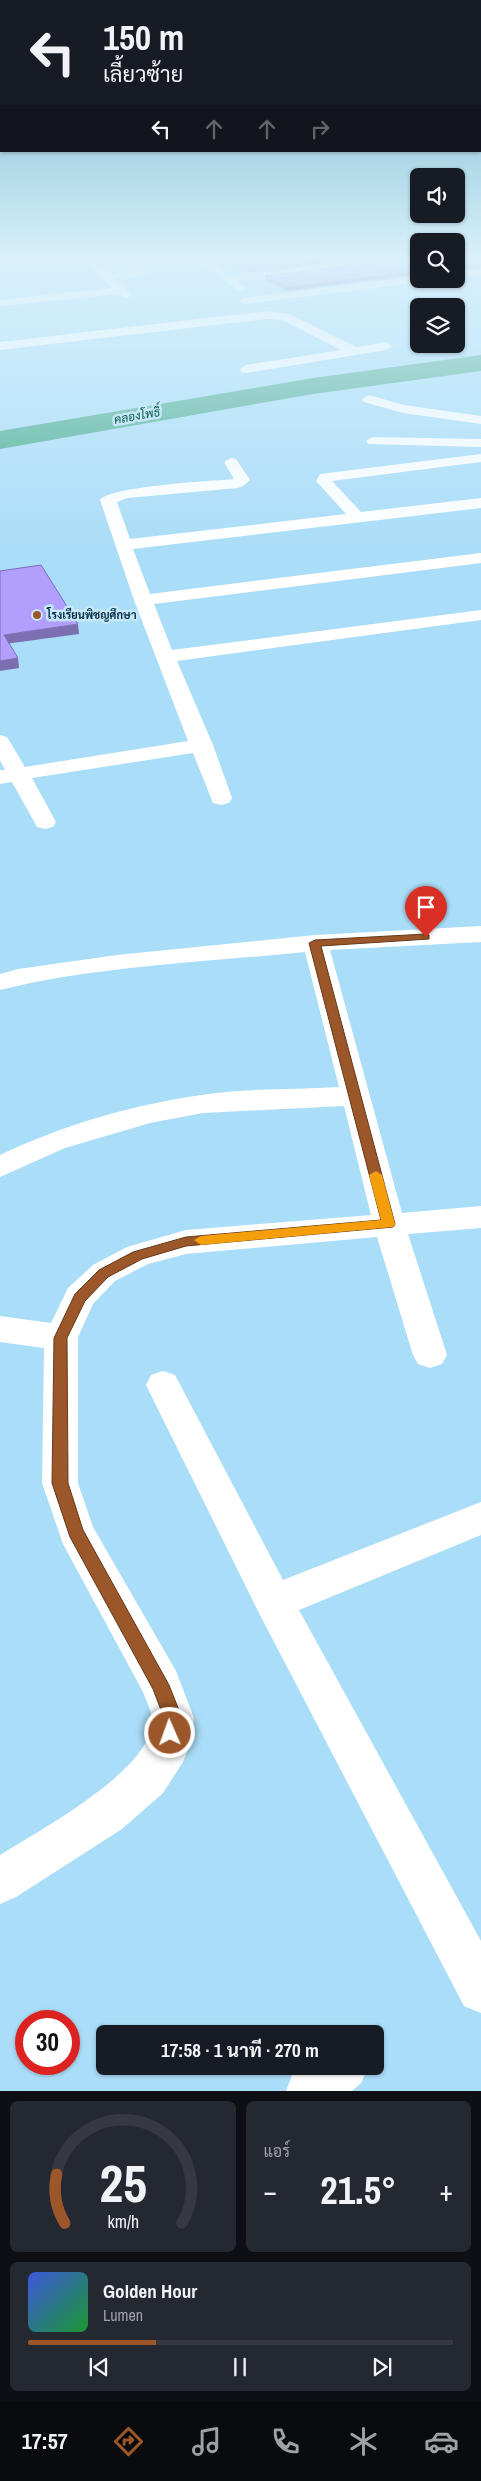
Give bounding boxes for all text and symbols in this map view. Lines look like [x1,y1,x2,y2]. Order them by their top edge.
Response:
text: 150 m [103,14,184,61]
icon: left [20,20,85,85]
text: เลี้ยวซ้าย [103,59,183,89]
icon: left [147,115,175,143]
icon: ahead [200,115,228,143]
icon: ahead [253,115,281,143]
icon: right [306,115,334,143]
map controls [410,168,465,353]
button: sound [410,168,465,223]
button: search [410,233,465,288]
button: layers [410,298,465,353]
water label: คลองโพธิ์ [112,400,164,428]
place label: โรงเรียนพิชญศึกษา [46,607,137,622]
marker: โรงเรียนพิชญศึกษา [31,609,43,621]
pin [405,886,447,937]
icon: arrive [412,893,440,921]
position arrow [143,1706,195,1758]
speed limit sign: 30 [15,2010,80,2075]
text: 17:58 · 1 นาที · 270 m [161,2037,319,2063]
text: แอร์ [264,2140,290,2162]
text: 25 [99,2148,146,2218]
text: 21.5° [320,2165,396,2216]
text: − [264,2172,277,2210]
text: + [440,2172,453,2210]
text: km/h [107,2210,139,2234]
text: Golden Hour [103,2278,197,2304]
text: Lumen [103,2304,143,2326]
icon: previous [85,2353,113,2381]
icon: pause [226,2353,254,2381]
icon: next [368,2353,396,2381]
icon: directions [111,2424,146,2459]
icon: music [189,2424,224,2459]
icon: phone [268,2424,303,2459]
icon: climate [346,2424,381,2459]
icon: car [424,2424,459,2459]
text: 17:57 [22,2426,68,2456]

